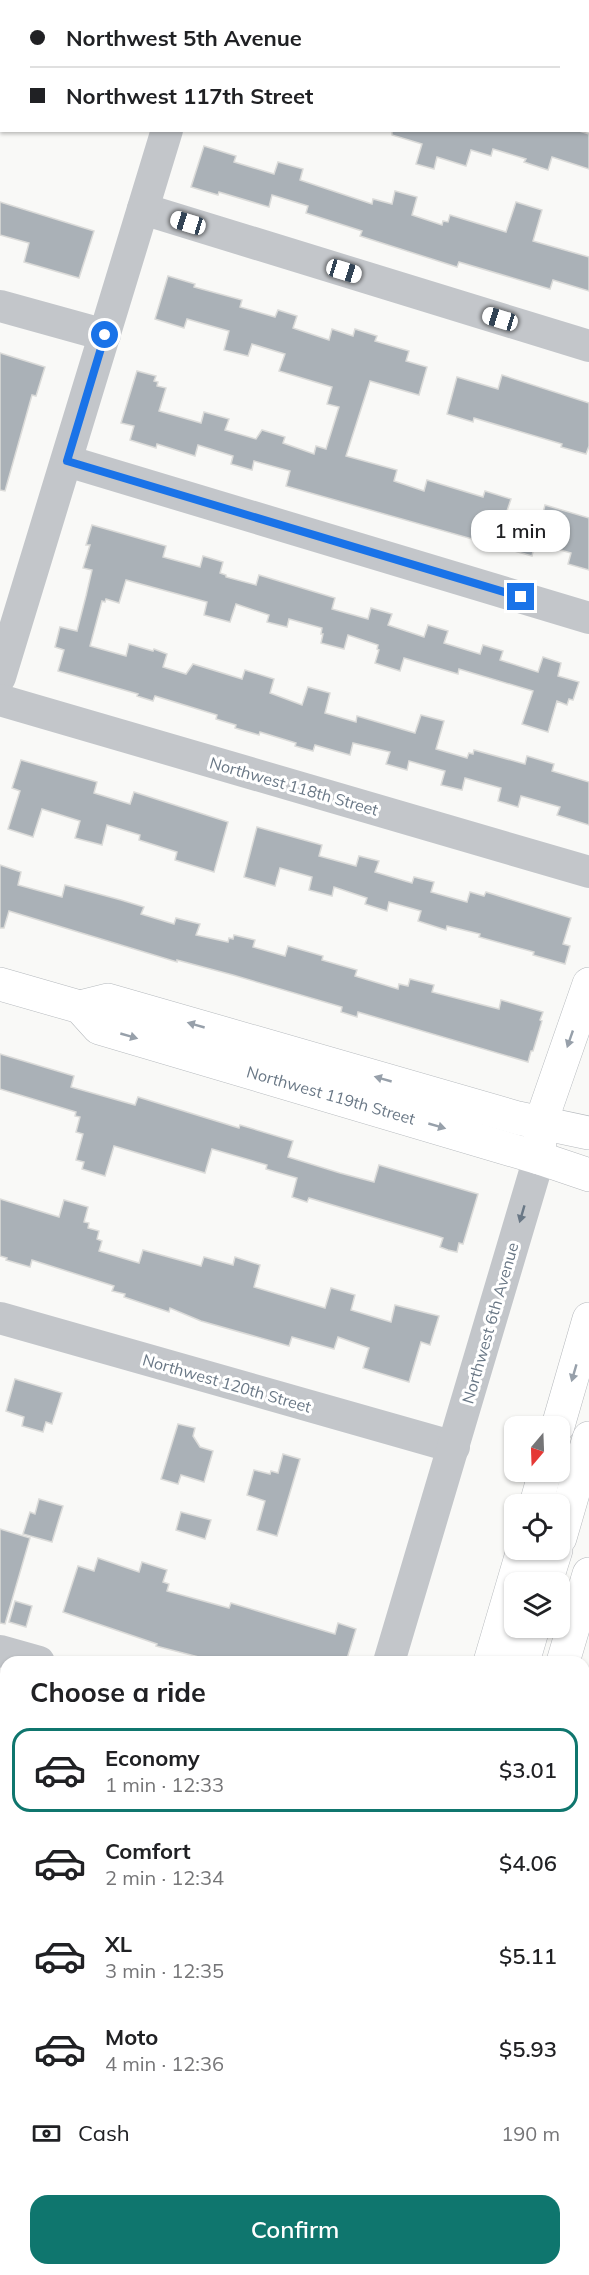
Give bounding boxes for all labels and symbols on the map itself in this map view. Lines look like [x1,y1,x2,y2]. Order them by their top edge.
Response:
car [168,209,208,237]
car [324,257,364,285]
car [480,305,520,333]
route start [91,321,118,348]
callout: 1 min [472,510,570,552]
route end [507,583,534,610]
street label: Northwest 118th Street [207,752,381,820]
one-way arrow [187,1020,205,1029]
one-way arrow [564,1030,574,1048]
one-way arrow [120,1032,138,1041]
street label: Northwest 119th Street [244,1061,418,1129]
one-way arrow [374,1074,392,1084]
one-way arrow [428,1122,446,1131]
one-way arrow [517,1205,526,1223]
street label: Northwest 6th Avenue [457,1240,523,1406]
street label: Northwest 120th Street [140,1349,314,1417]
one-way arrow [568,1364,578,1382]
north arrow [504,1416,570,1482]

